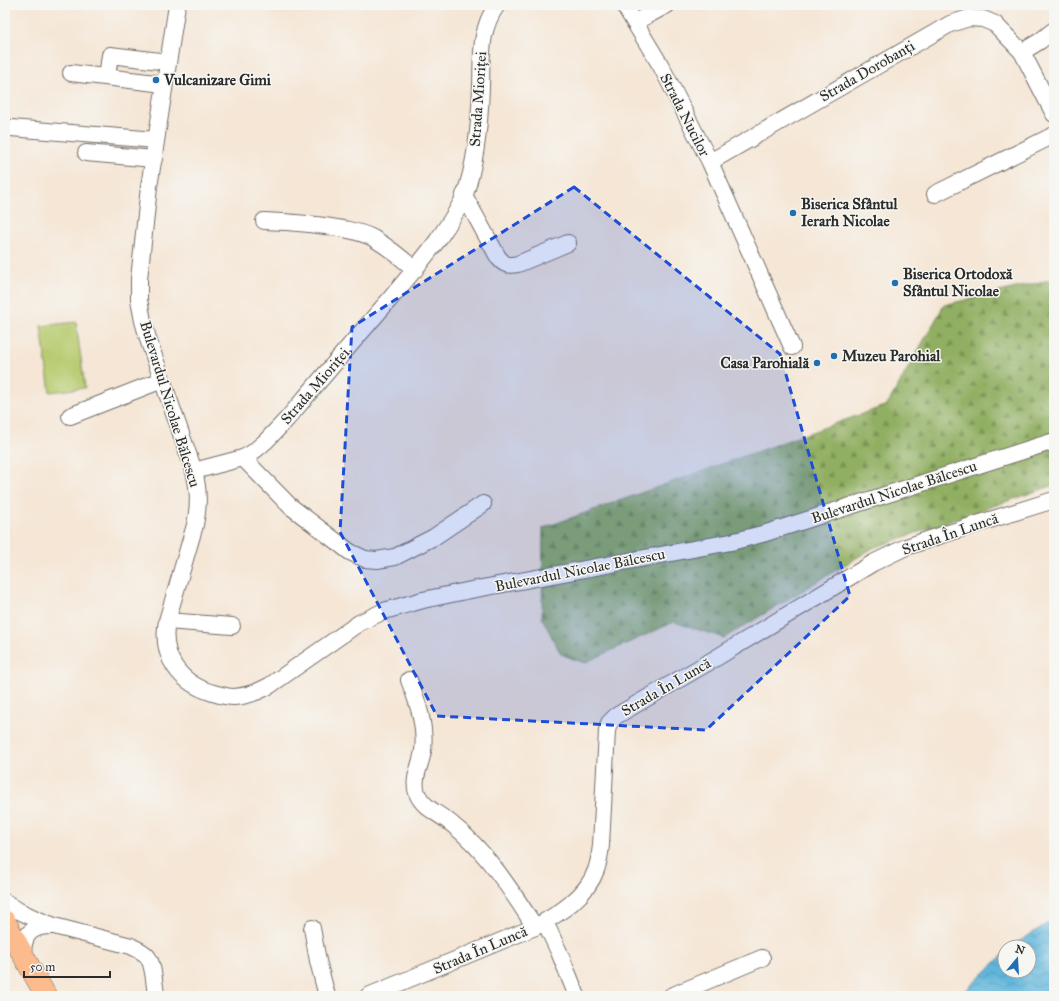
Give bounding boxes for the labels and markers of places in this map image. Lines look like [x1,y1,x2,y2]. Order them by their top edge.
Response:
place label: Vulcanizare Gimi [163,71,272,89]
marker: Vulcanizare Gimi [151,75,161,85]
place label: Biserica Sfântul Ierarh Nicolae [801,195,899,230]
marker: Biserica Sfântul Ierarh Nicolae [788,208,798,218]
place label: Biserica Ortodoxă Sfântul Nicolae [903,265,1013,300]
marker: Biserica Ortodoxă Sfântul Nicolae [890,278,900,288]
place label: Muzeu Parohial [842,347,941,365]
marker: Muzeu Parohial [829,351,839,361]
place label: Casa Parohială [720,354,810,372]
marker: Casa Parohială [812,358,822,368]

